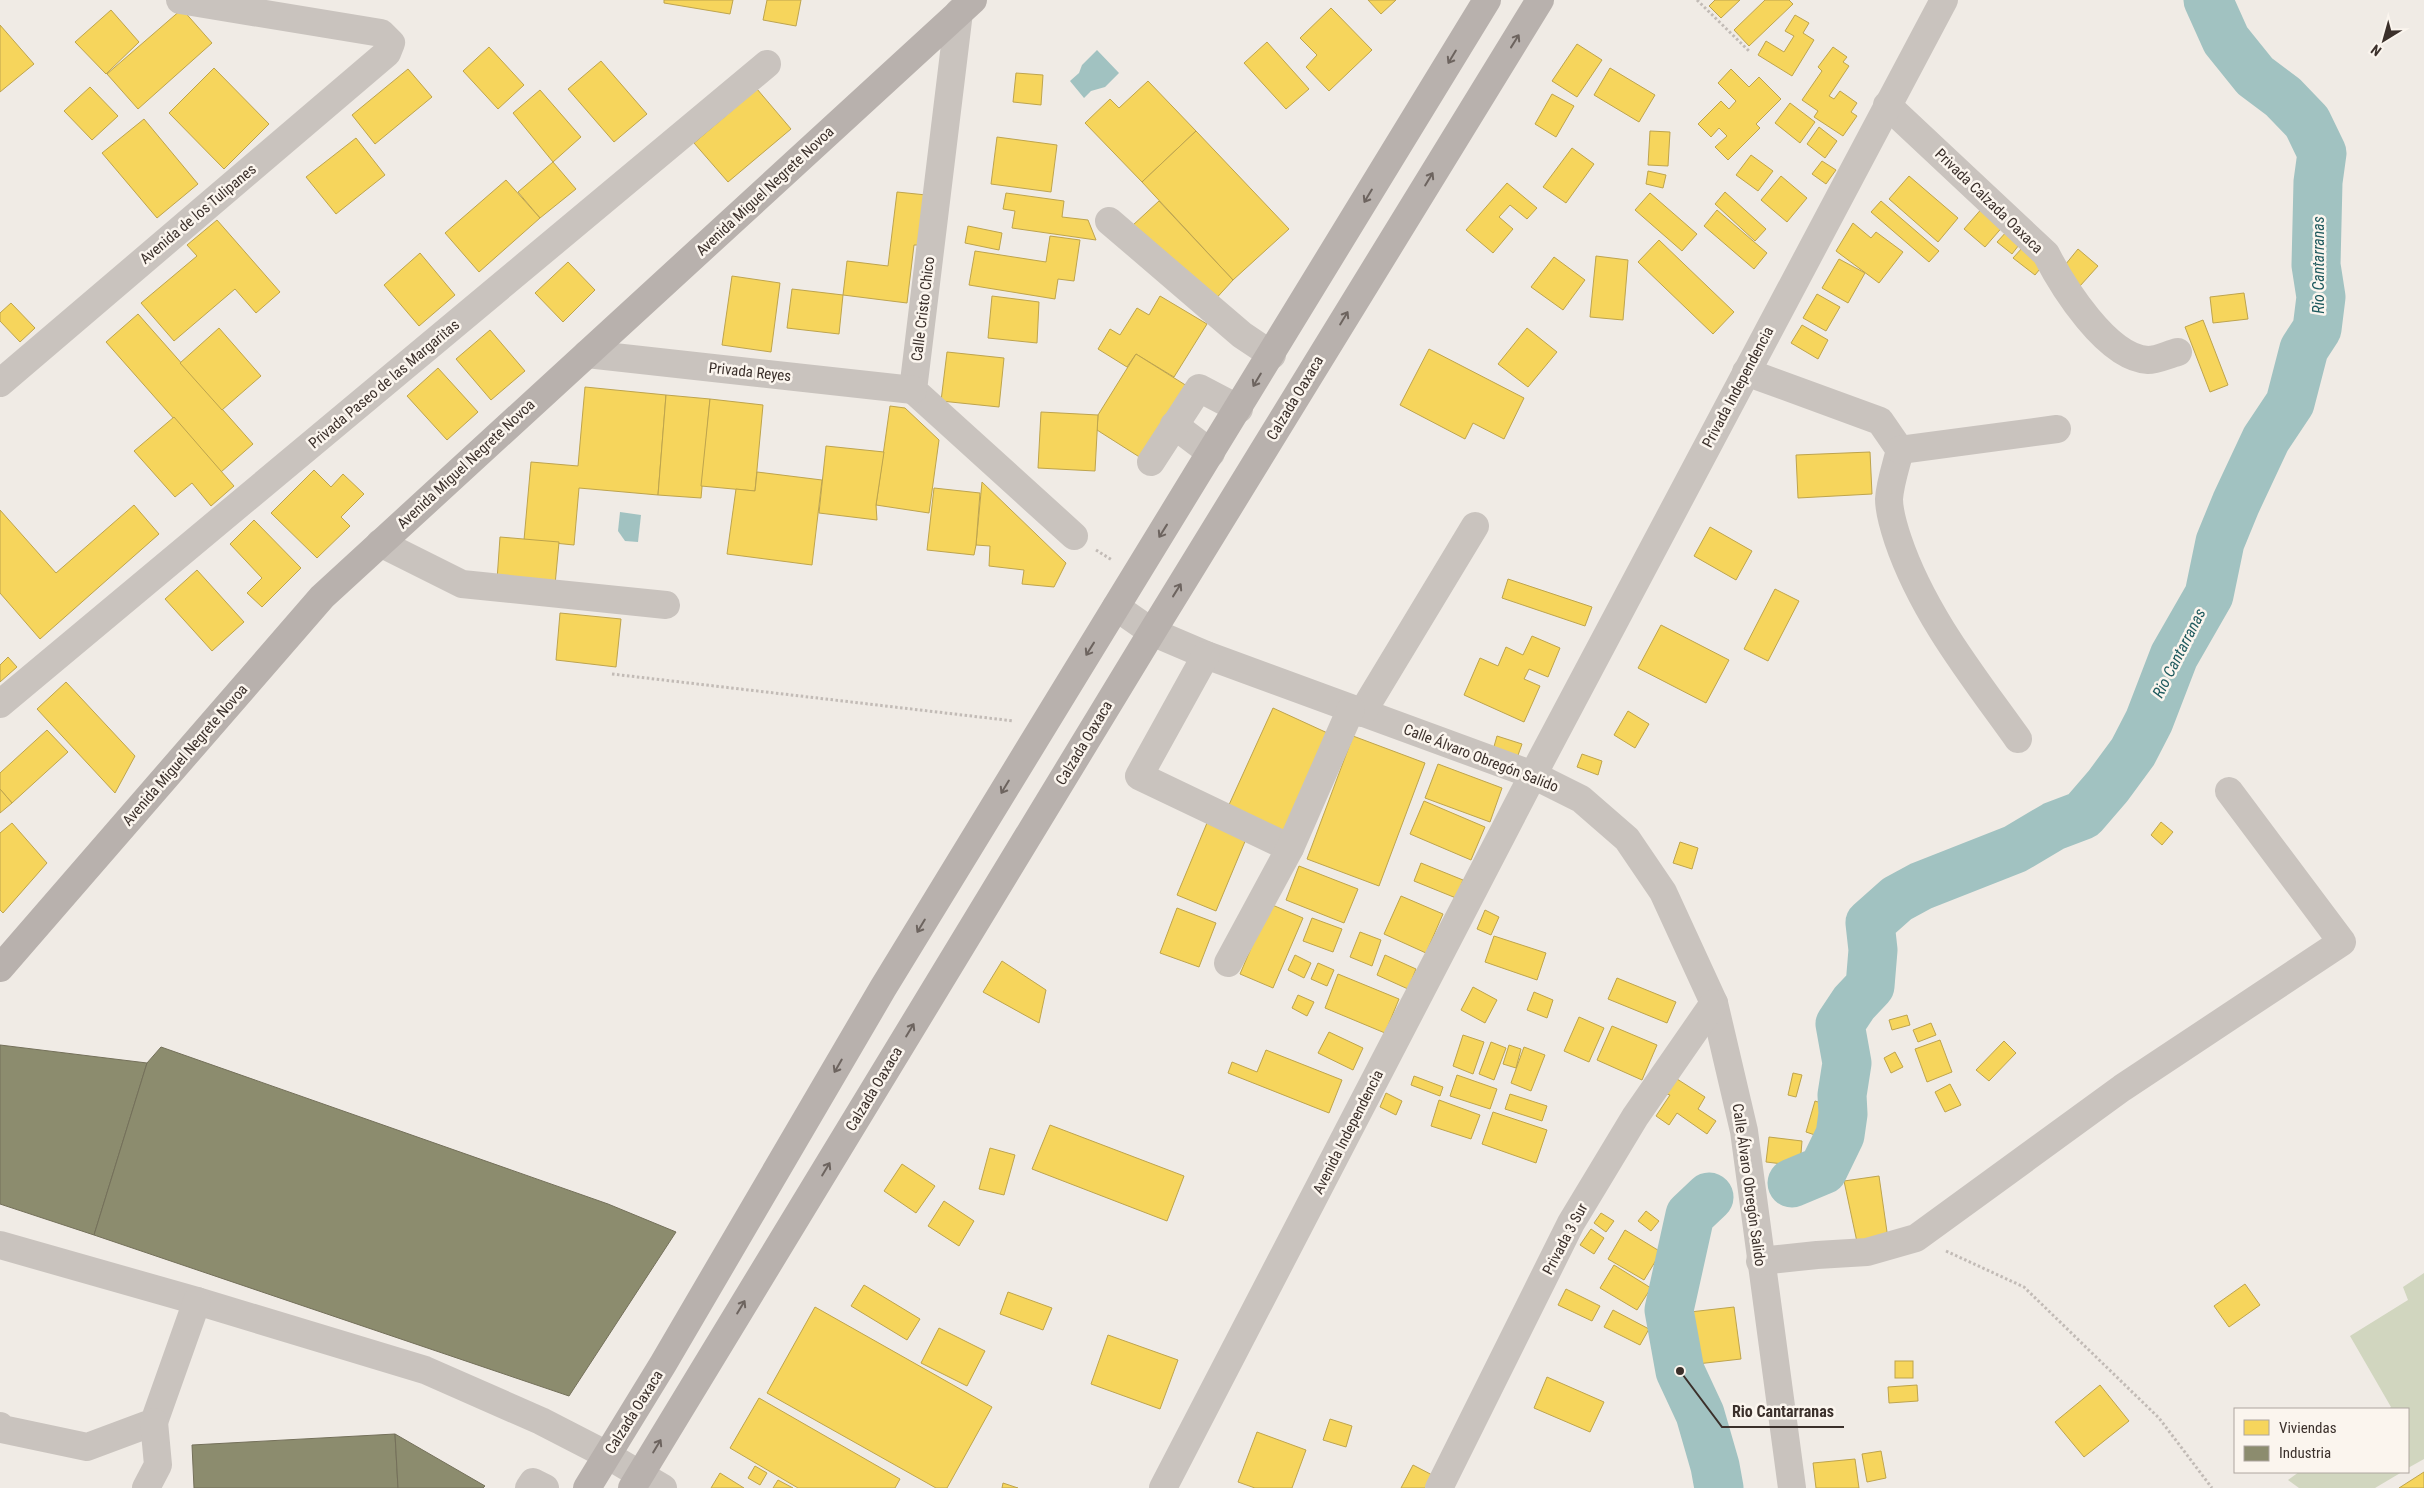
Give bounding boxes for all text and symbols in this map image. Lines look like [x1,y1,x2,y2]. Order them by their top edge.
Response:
north arrow [2359,15,2409,65]
one-way arrow [1510,34,1520,48]
text: N [2368,41,2384,59]
one-way arrow [1447,49,1457,63]
street label: Avenida Miguel Negrete Novoa [692,122,838,260]
street label: Privada Calzada Oaxaca [1931,145,2047,257]
street label: Avenida de los Tulipanes [136,160,260,268]
one-way arrow [1424,172,1434,186]
one-way arrow [1363,188,1373,202]
water label: Rio Cantarranas [2309,216,2328,314]
street label: Calle Cristo Chico [908,256,938,362]
one-way arrow [1340,311,1350,325]
street label: Privada Paseo de las Margaritas [305,316,463,452]
street label: Privada Independencia [1699,323,1777,451]
street label: Calzada Oaxaca [1263,353,1327,443]
street label: Privada Reyes [708,359,792,385]
one-way arrow [1251,372,1261,386]
street label: Avenida Miguel Negrete Novoa [393,395,539,533]
one-way arrow [1157,524,1167,538]
one-way arrow [1173,584,1183,598]
water label: Rio Cantarranas [2148,605,2210,701]
one-way arrow [1085,641,1095,655]
street label: Avenida Miguel Negrete Novoa [119,681,251,829]
street label: Calzada Oaxaca [1052,698,1116,788]
street label: Calle Álvaro Obregón Salido [1401,720,1561,796]
one-way arrow [1000,780,1010,794]
one-way arrow [916,919,926,933]
one-way arrow [906,1023,916,1037]
street label: Calzada Oaxaca [842,1044,906,1134]
one-way arrow [833,1058,843,1073]
street label: Avenida Independencia [1309,1067,1387,1197]
street label: Calle Álvaro Obregón Salido [1729,1102,1769,1268]
one-way arrow [821,1162,831,1176]
street label: Privada 3 Sur [1539,1200,1592,1278]
one-way arrow [736,1301,746,1315]
street label: Calzada Oaxaca [601,1367,667,1457]
callout: Rio Cantarranas [1722,1396,1844,1427]
text: Rio Cantarranas [1732,1402,1834,1421]
legend [2234,1408,2409,1473]
text: Viviendas [2279,1419,2337,1437]
one-way arrow [652,1440,662,1454]
text: Industria [2279,1444,2331,1462]

